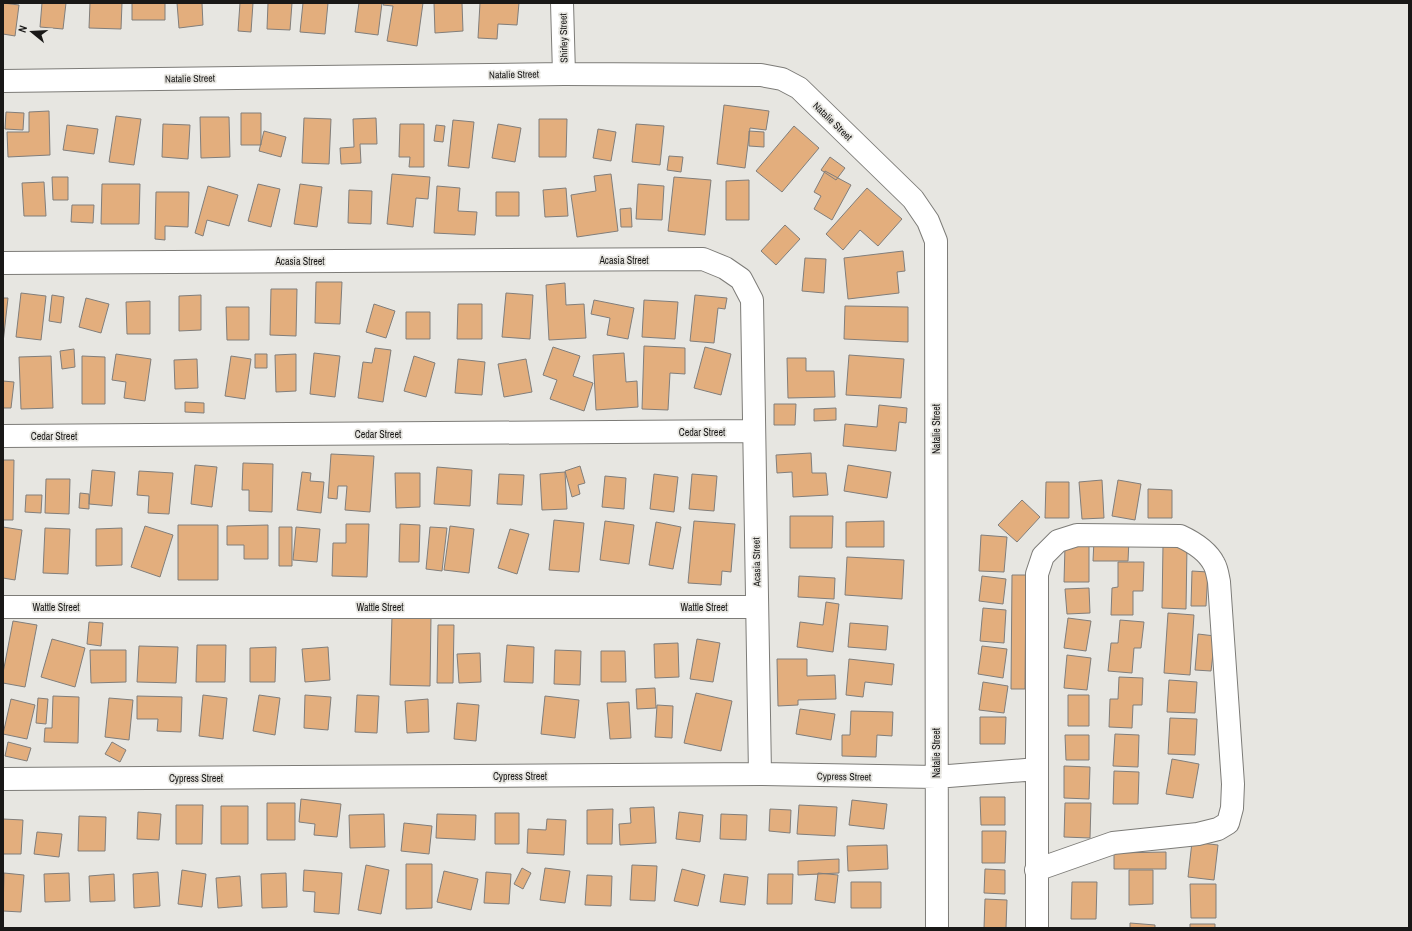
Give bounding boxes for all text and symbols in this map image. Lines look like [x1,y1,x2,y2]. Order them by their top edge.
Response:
north arrow [12,12,52,52]
street label: Shirley Street [557,12,570,63]
text: N [15,24,30,34]
street label: Natalie Street [489,68,540,81]
street label: Natalie Street [165,72,216,85]
street label: Natalie Street [810,99,856,144]
street label: Acasia Street [598,254,649,267]
street label: Acasia Street [274,255,325,268]
street label: Natalie Street [930,403,943,454]
street label: Cedar Street [679,426,726,439]
street label: Cedar Street [355,428,402,441]
street label: Cedar Street [31,430,78,443]
street label: Acasia Street [750,537,763,588]
street label: Wattle Street [32,601,80,614]
street label: Wattle Street [356,601,404,614]
street label: Wattle Street [680,601,728,614]
street label: Natalie Street [930,727,943,778]
street label: Cypress Street [493,770,548,783]
street label: Cypress Street [817,770,872,783]
street label: Cypress Street [169,772,224,785]

